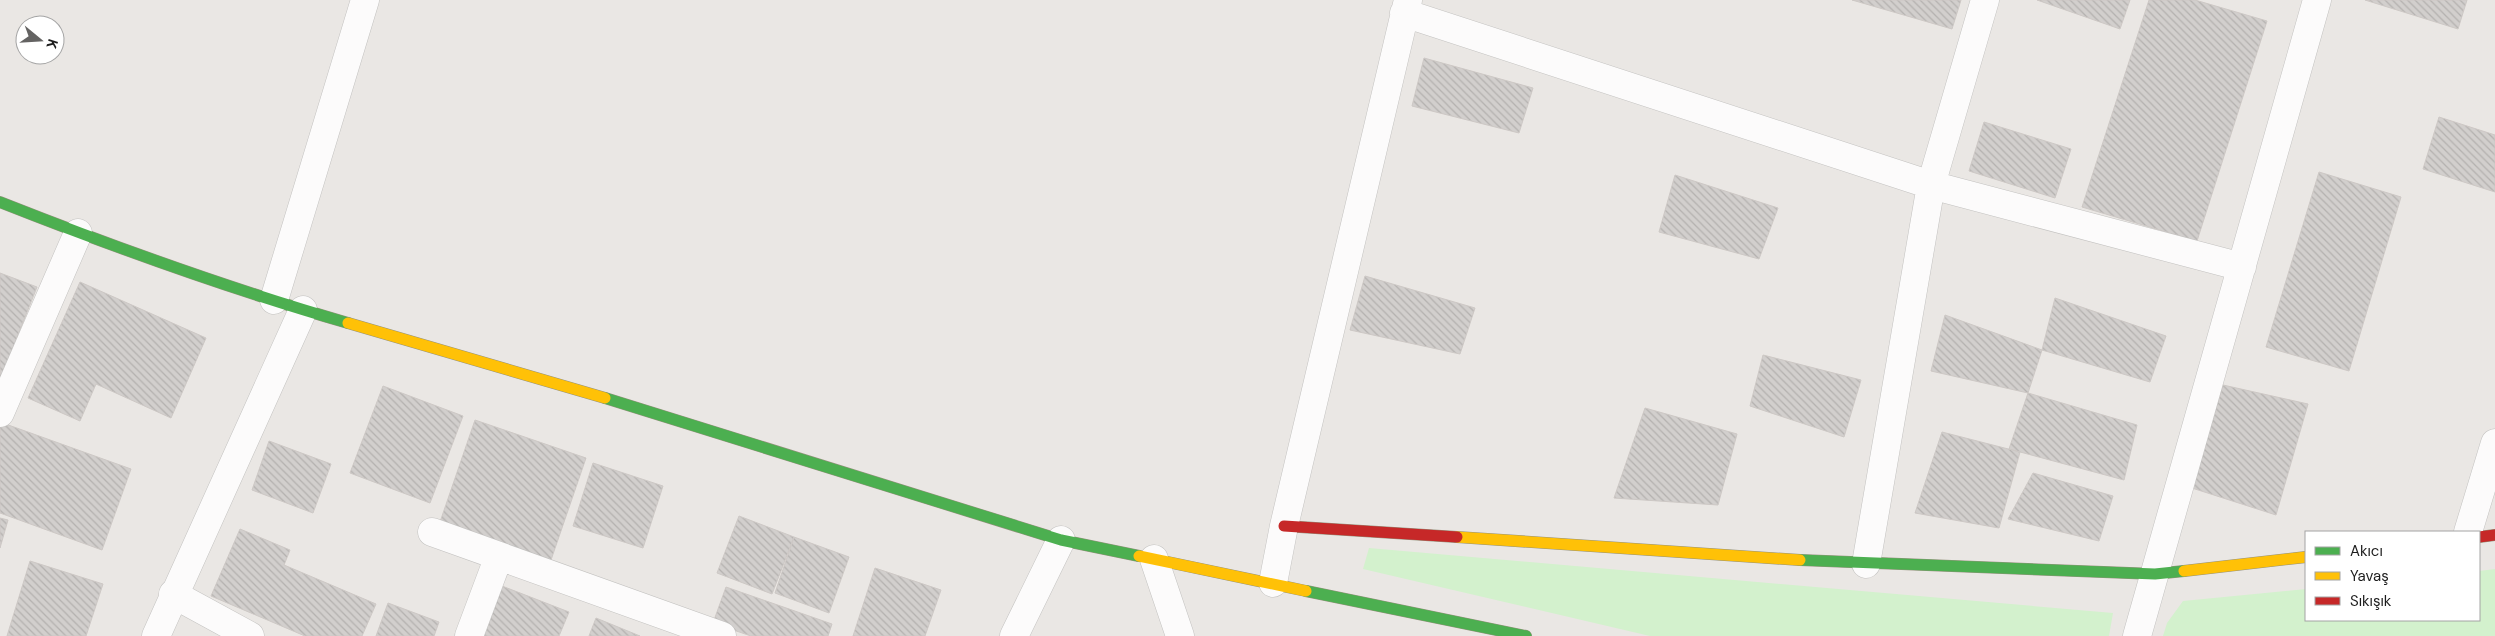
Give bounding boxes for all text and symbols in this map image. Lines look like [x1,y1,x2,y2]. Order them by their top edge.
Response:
north arrow [15,15,65,65]
text: K [42,37,62,51]
legend [2305,531,2480,621]
text: Akıcı [2350,541,2383,561]
text: Yavaş [2350,566,2389,586]
text: Sıkışık [2350,591,2392,611]

